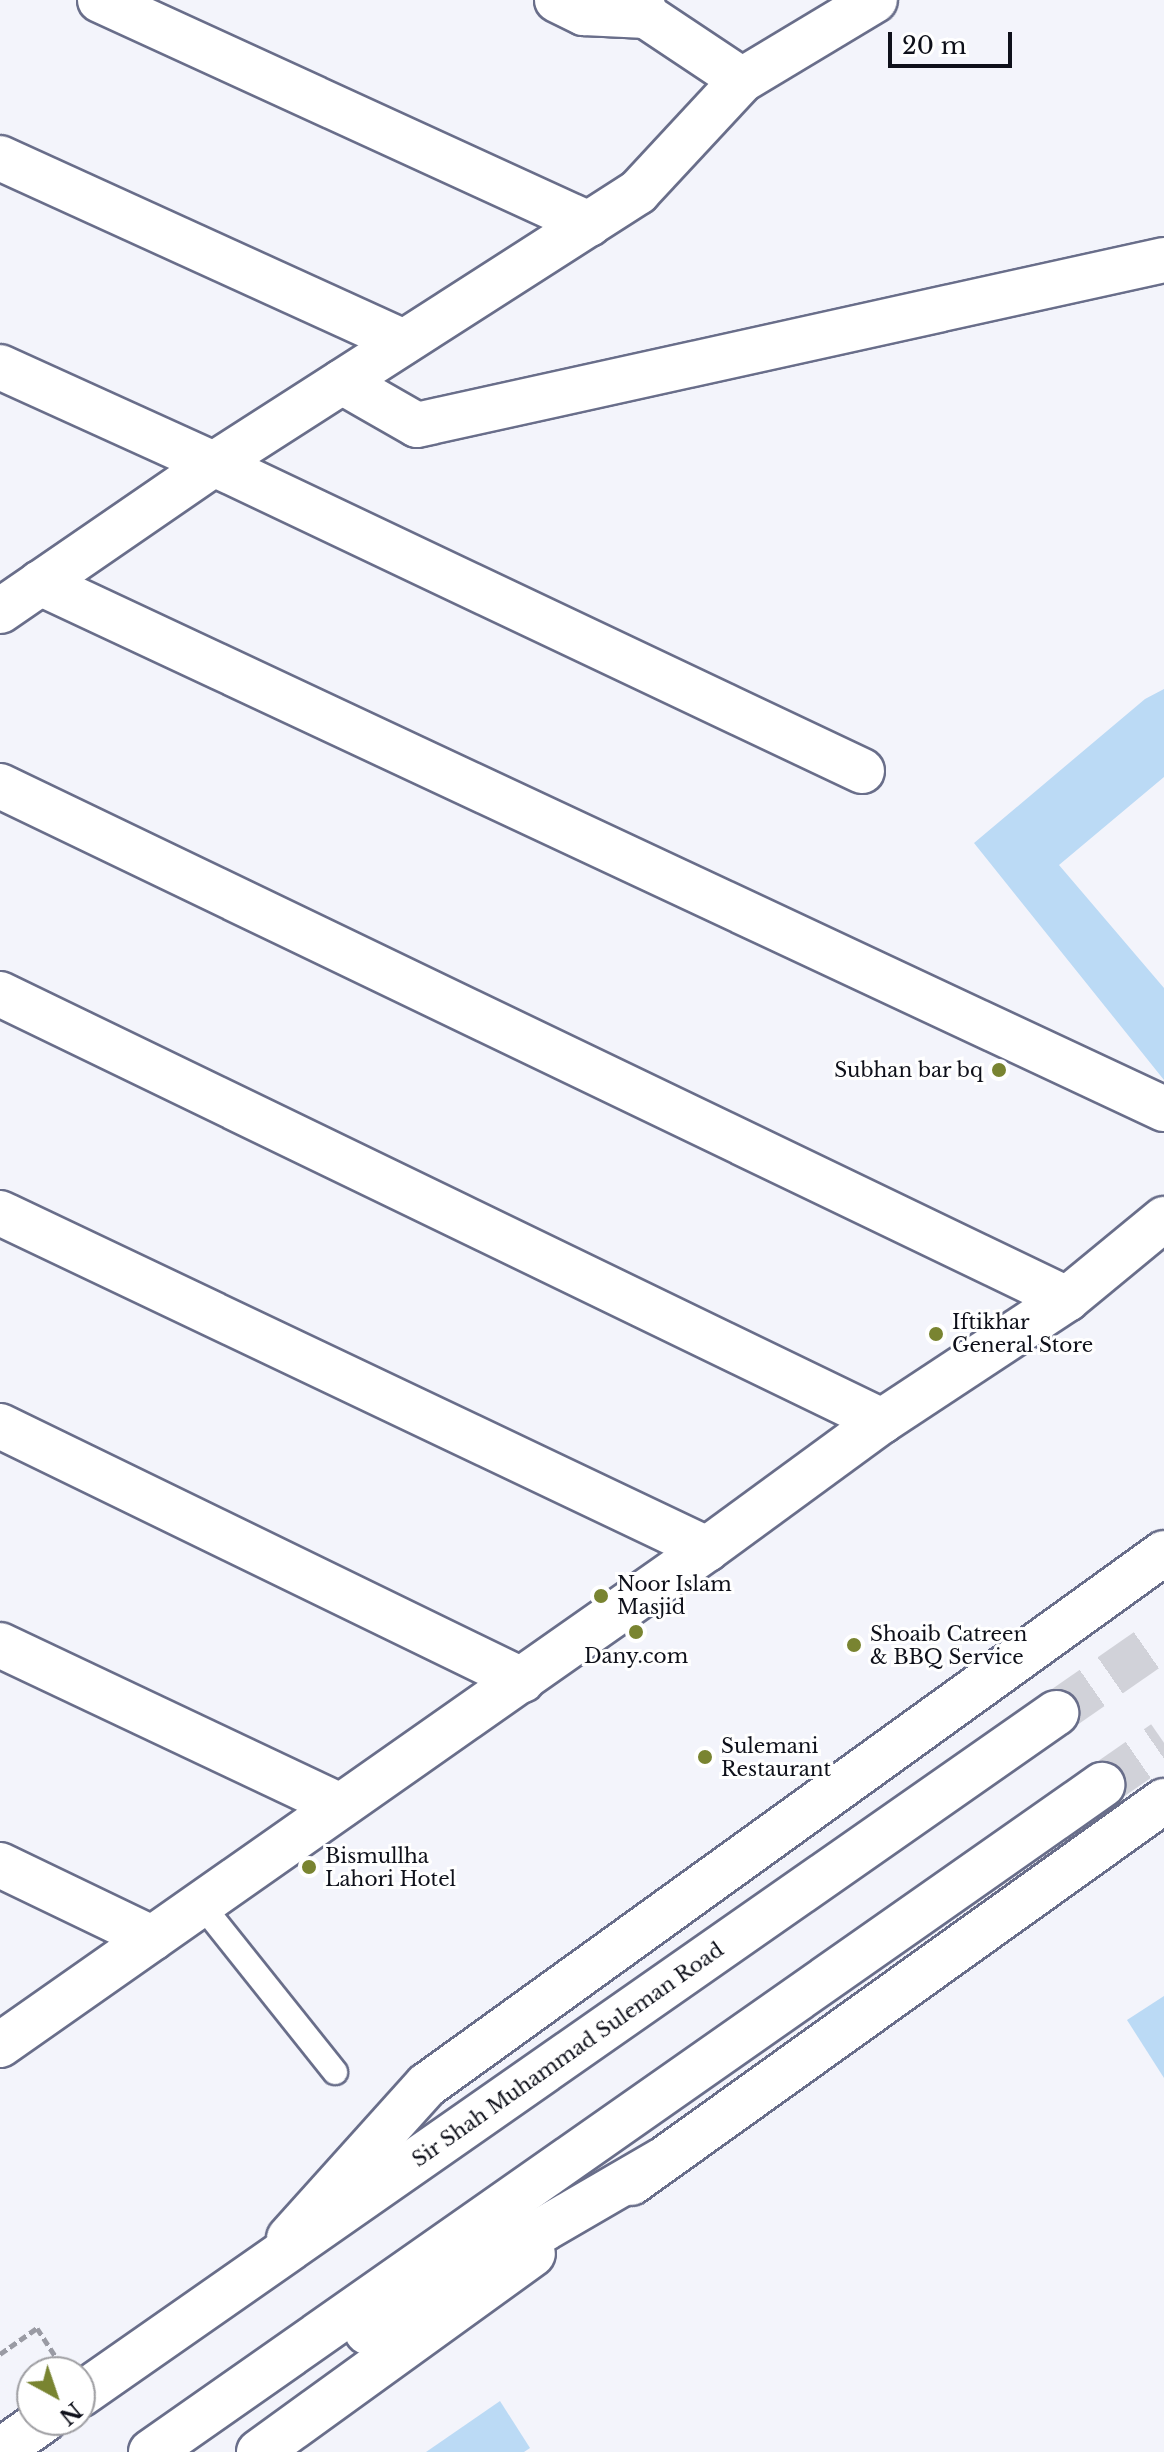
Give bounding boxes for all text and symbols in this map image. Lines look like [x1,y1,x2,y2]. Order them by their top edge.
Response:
scale bar [892,16,1016,66]
text: 20 m [902,31,967,60]
place label: Subhan bar bq [834,1058,983,1082]
marker: Subhan bar bq [990,1061,1008,1079]
place label: Iftikhar General Store [952,1310,1093,1357]
marker: Iftikhar General Store [927,1325,945,1343]
place label: Noor Islam Masjid [617,1572,732,1619]
marker: Noor Islam Masjid [592,1587,610,1605]
place label: Shoaib Catreen & BBQ Service [870,1622,1027,1669]
marker: Dany.com [627,1623,645,1641]
marker: Shoaib Catreen & BBQ Service [845,1636,863,1654]
place label: Dany.com [584,1644,688,1668]
place label: Sulemani Restaurant [721,1734,831,1781]
marker: Sulemani Restaurant [696,1748,714,1766]
place label: Bismullha Lahori Hotel [325,1844,456,1891]
marker: Bismullha Lahori Hotel [300,1858,318,1876]
street label: Sir Shah Muhammad Suleman Road [408,1938,728,2172]
north arrow [16,2356,96,2436]
text: N [54,2396,87,2430]

